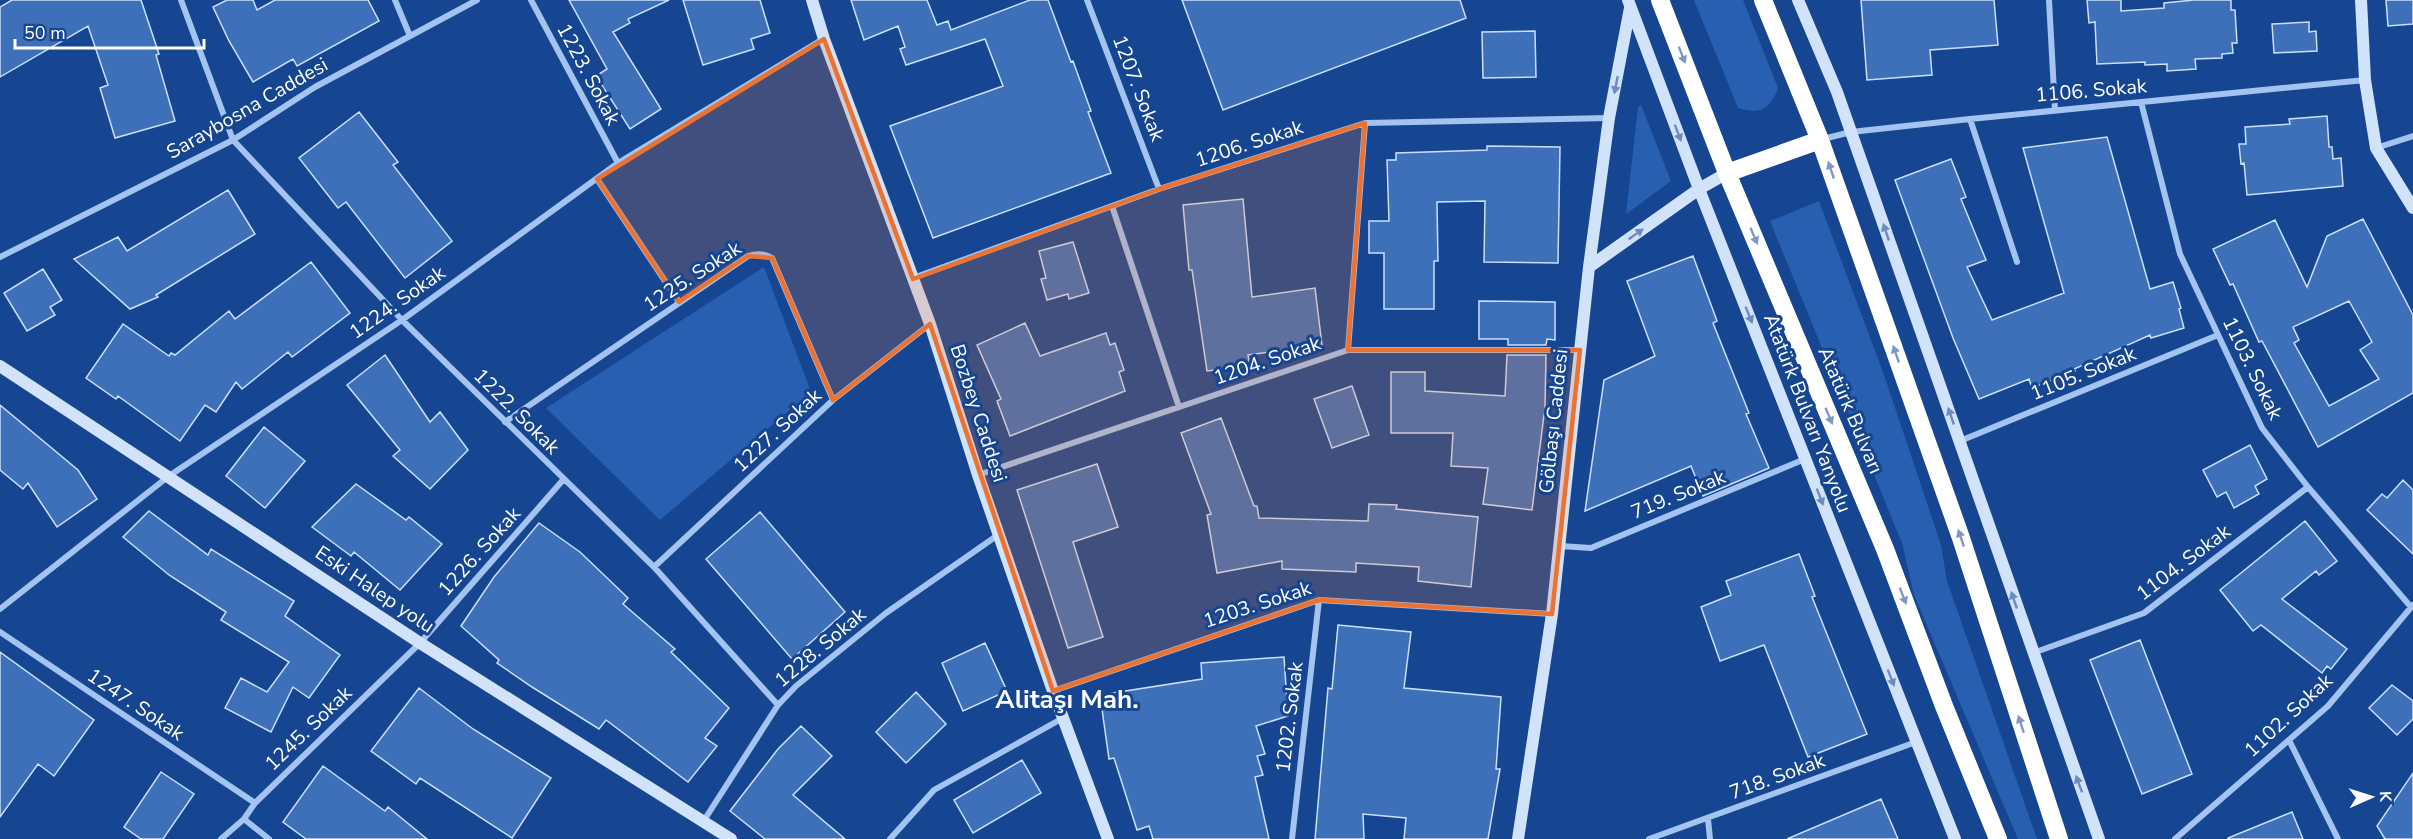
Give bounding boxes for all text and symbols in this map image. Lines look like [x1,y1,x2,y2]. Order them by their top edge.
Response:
scale bar [15,12,204,50]
street label: 1223. Sokak [550,19,627,131]
text: 50 m [24,21,66,45]
street label: 1207. Sokak [1106,31,1171,146]
one-way arrow [1677,46,1687,64]
street label: Saraybosna Caddesi [162,51,333,166]
street label: 1106. Sokak [2034,72,2149,109]
one-way arrow [1611,75,1620,94]
street label: 1206. Sokak [1192,113,1307,174]
one-way arrow [1673,125,1683,143]
one-way arrow [1826,161,1836,179]
one-way arrow [1881,223,1891,241]
one-way arrow [1749,227,1759,245]
one-way arrow [1629,228,1644,240]
street label: 1225. Sokak [638,234,747,318]
street label: 1224. Sokak [344,259,452,345]
one-way arrow [1744,307,1754,325]
street label: Atatürk Bulvarı Yanyolu [1757,310,1858,517]
street label: 1103. Sokak [2216,312,2290,425]
street label: 1204. Sokak [1210,329,1325,391]
street label: 1105. Sokak [2026,340,2141,407]
street label: Bozbey Caddesi [944,341,1014,485]
street label: Atatürk Bulvarı [1812,343,1889,478]
one-way arrow [1890,345,1900,363]
street label: Gölbaşı Caddesi [1532,347,1575,495]
street label: 1222. Sokak [468,362,566,461]
street label: 1227. Sokak [727,382,828,478]
one-way arrow [1824,407,1834,425]
one-way arrow [1946,407,1956,425]
street label: 719. Sokak [1627,463,1730,526]
one-way arrow [1815,488,1825,506]
street label: 1226. Sokak [432,500,527,602]
street label: 1104. Sokak [2131,517,2237,607]
one-way arrow [1955,529,1965,547]
street label: Eski Halep yolu [310,540,440,639]
street label: 1203. Sokak [1200,574,1315,635]
one-way arrow [1898,587,1908,605]
one-way arrow [2009,591,2019,609]
street label: 1228. Sokak [769,601,873,694]
street label: 1202. Sokak [1269,659,1310,774]
street label: 1247. Sokak [82,662,190,747]
street label: 1102. Sokak [2238,667,2339,763]
one-way arrow [1887,669,1896,687]
street label: 1245. Sokak [259,679,359,777]
district label: Alitaşı Mah. [995,682,1139,717]
one-way arrow [2016,715,2025,733]
street label: 718. Sokak [1726,746,1830,806]
north arrow [2341,767,2401,827]
one-way arrow [2074,775,2084,793]
text: K [2374,790,2396,804]

